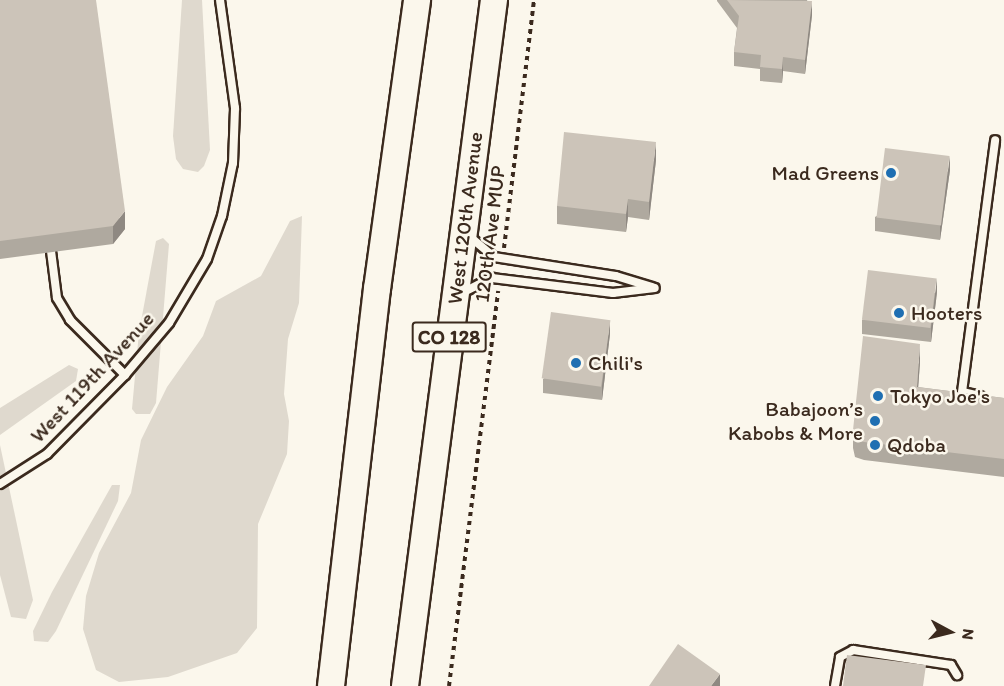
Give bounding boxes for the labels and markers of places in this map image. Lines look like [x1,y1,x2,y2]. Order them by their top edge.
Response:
place label: Mad Greens [772,160,879,186]
marker: Mad Greens [884,166,898,180]
place label: Hooters [911,300,982,326]
marker: Hooters [892,306,906,320]
place label: Chili's [588,350,643,376]
marker: Chili's [569,356,583,370]
place label: Tokyo Joe's [890,383,990,409]
marker: Tokyo Joe's [871,389,885,403]
place label: Babajoon’s Kabobs & More [728,396,863,446]
marker: Babajoon’s Kabobs & More [868,414,882,428]
place label: Qdoba [887,432,946,458]
marker: Qdoba [868,438,882,452]

